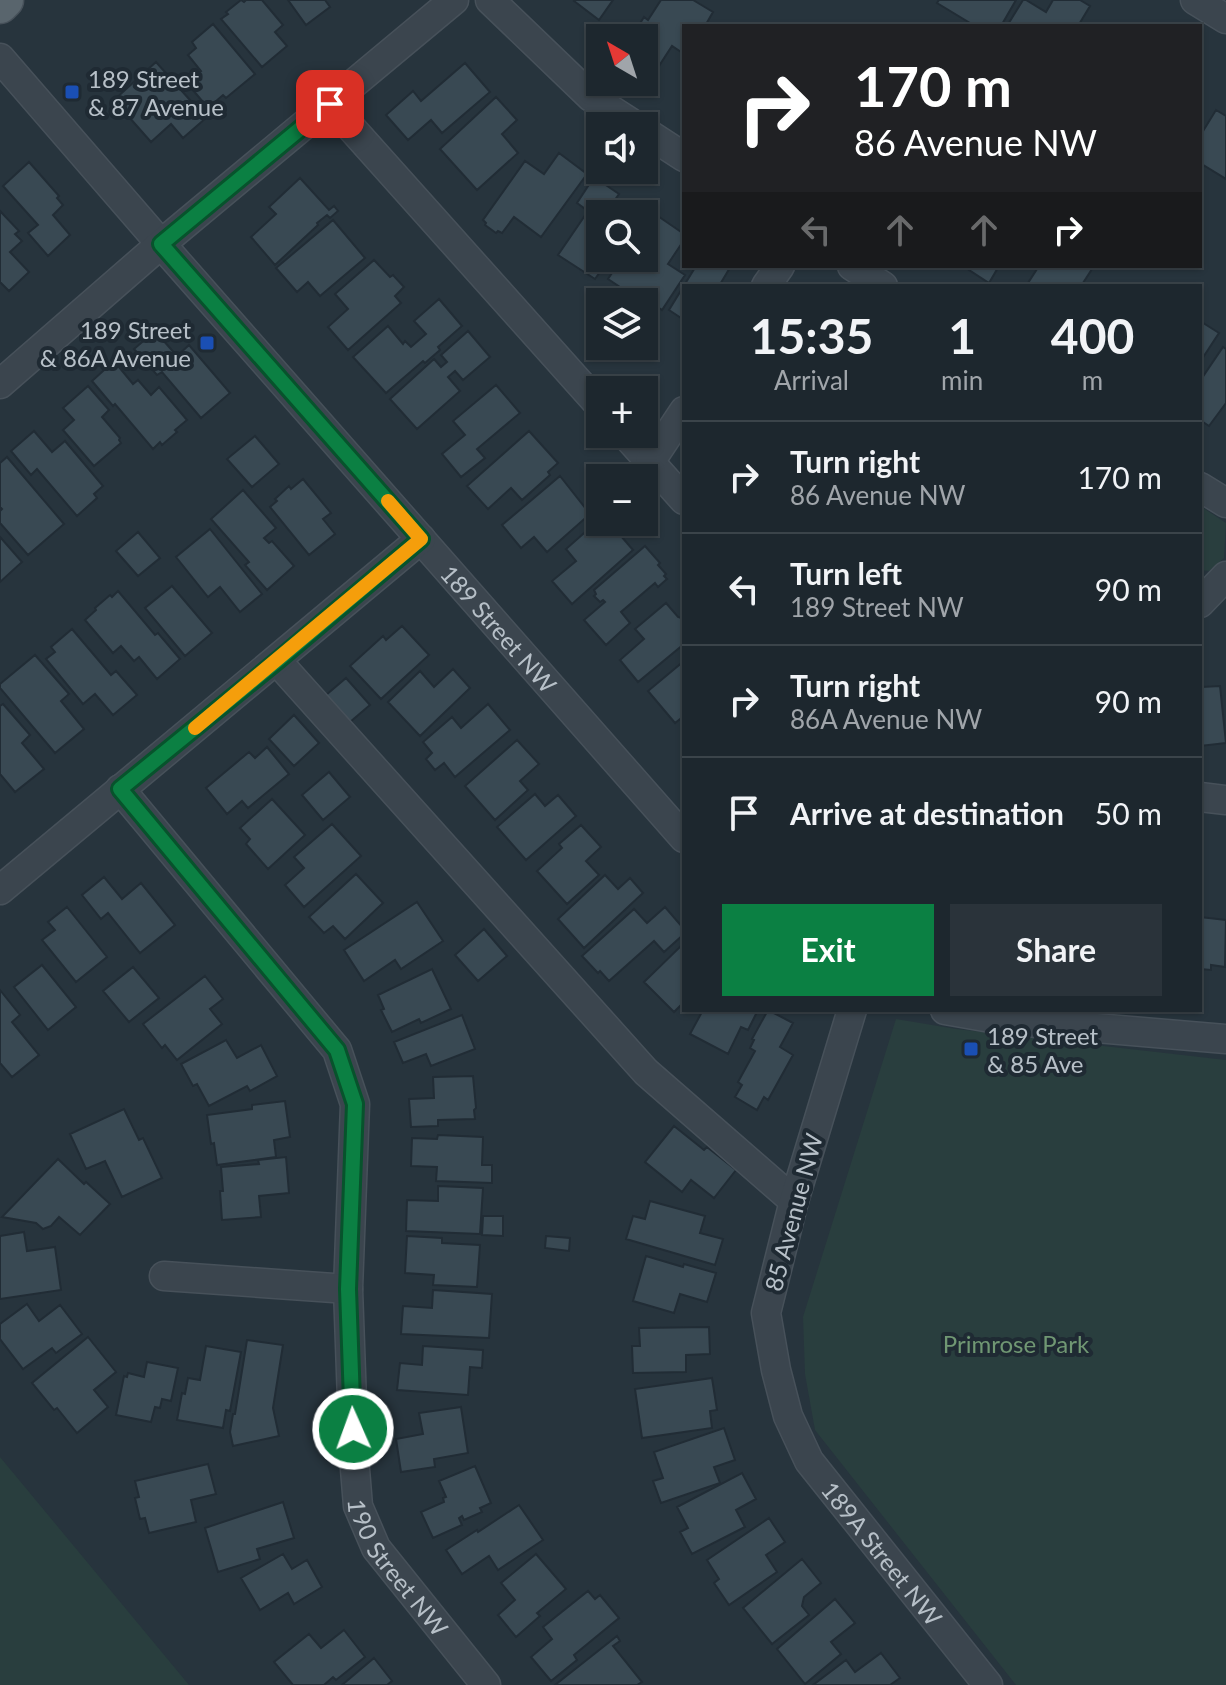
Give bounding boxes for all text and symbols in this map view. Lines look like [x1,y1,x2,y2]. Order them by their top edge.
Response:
north arrow [586,24,658,96]
map controls [586,24,658,536]
text: 170 m [854,52,1012,119]
icon: right [722,56,826,160]
place label: 189 Street & 87 Avenue [88,64,224,121]
pin [296,70,364,138]
icon: arrive [308,82,352,126]
marker: 189 Street & 87 Avenue [63,83,81,101]
button: sound [586,112,658,184]
text: 86 Avenue NW [854,120,1097,164]
button: search [586,200,658,272]
icon: left [794,208,838,252]
icon: ahead [878,208,922,252]
icon: ahead [962,208,1006,252]
icon: right [1046,208,1090,252]
button: layers [586,288,658,360]
text: 15:35 [750,307,873,364]
text: 1 [948,307,976,364]
text: 400 [1051,307,1134,364]
place label: 189 Street & 86A Avenue [40,315,191,372]
marker: 189 Street & 86A Avenue [198,334,216,352]
text: Arrival [774,364,849,396]
text: min [941,364,983,396]
text: m [1082,364,1103,396]
button: + [586,376,658,448]
text: Turn right [790,443,920,479]
icon: right [722,455,766,499]
text: 170 m [1077,459,1162,495]
button: − [586,464,658,536]
text: 86 Avenue NW [790,479,965,511]
text: Turn left [790,555,902,591]
street label: 189 Street NW [435,558,563,698]
icon: left [722,567,766,611]
text: 90 m [1095,571,1162,607]
text: 189 Street NW [790,591,964,623]
text: Turn right [790,667,920,703]
icon: right [722,679,766,723]
text: 90 m [1095,683,1162,719]
text: 86A Avenue NW [790,703,982,735]
icon: arrive [722,791,766,835]
text: Arrive at destination [790,795,1064,831]
text: 50 m [1095,795,1162,831]
button: Exit [722,904,934,996]
button: Share [950,904,1162,996]
place label: 189 Street & 85 Ave [987,1021,1098,1078]
marker: 189 Street & 85 Ave [962,1040,980,1058]
street label: 85 Avenue NW [758,1130,828,1294]
park label: Primrose Park [943,1329,1090,1358]
position arrow [311,1387,395,1471]
street label: 189A Street NW [816,1475,949,1631]
street label: 190 Street NW [343,1498,455,1641]

